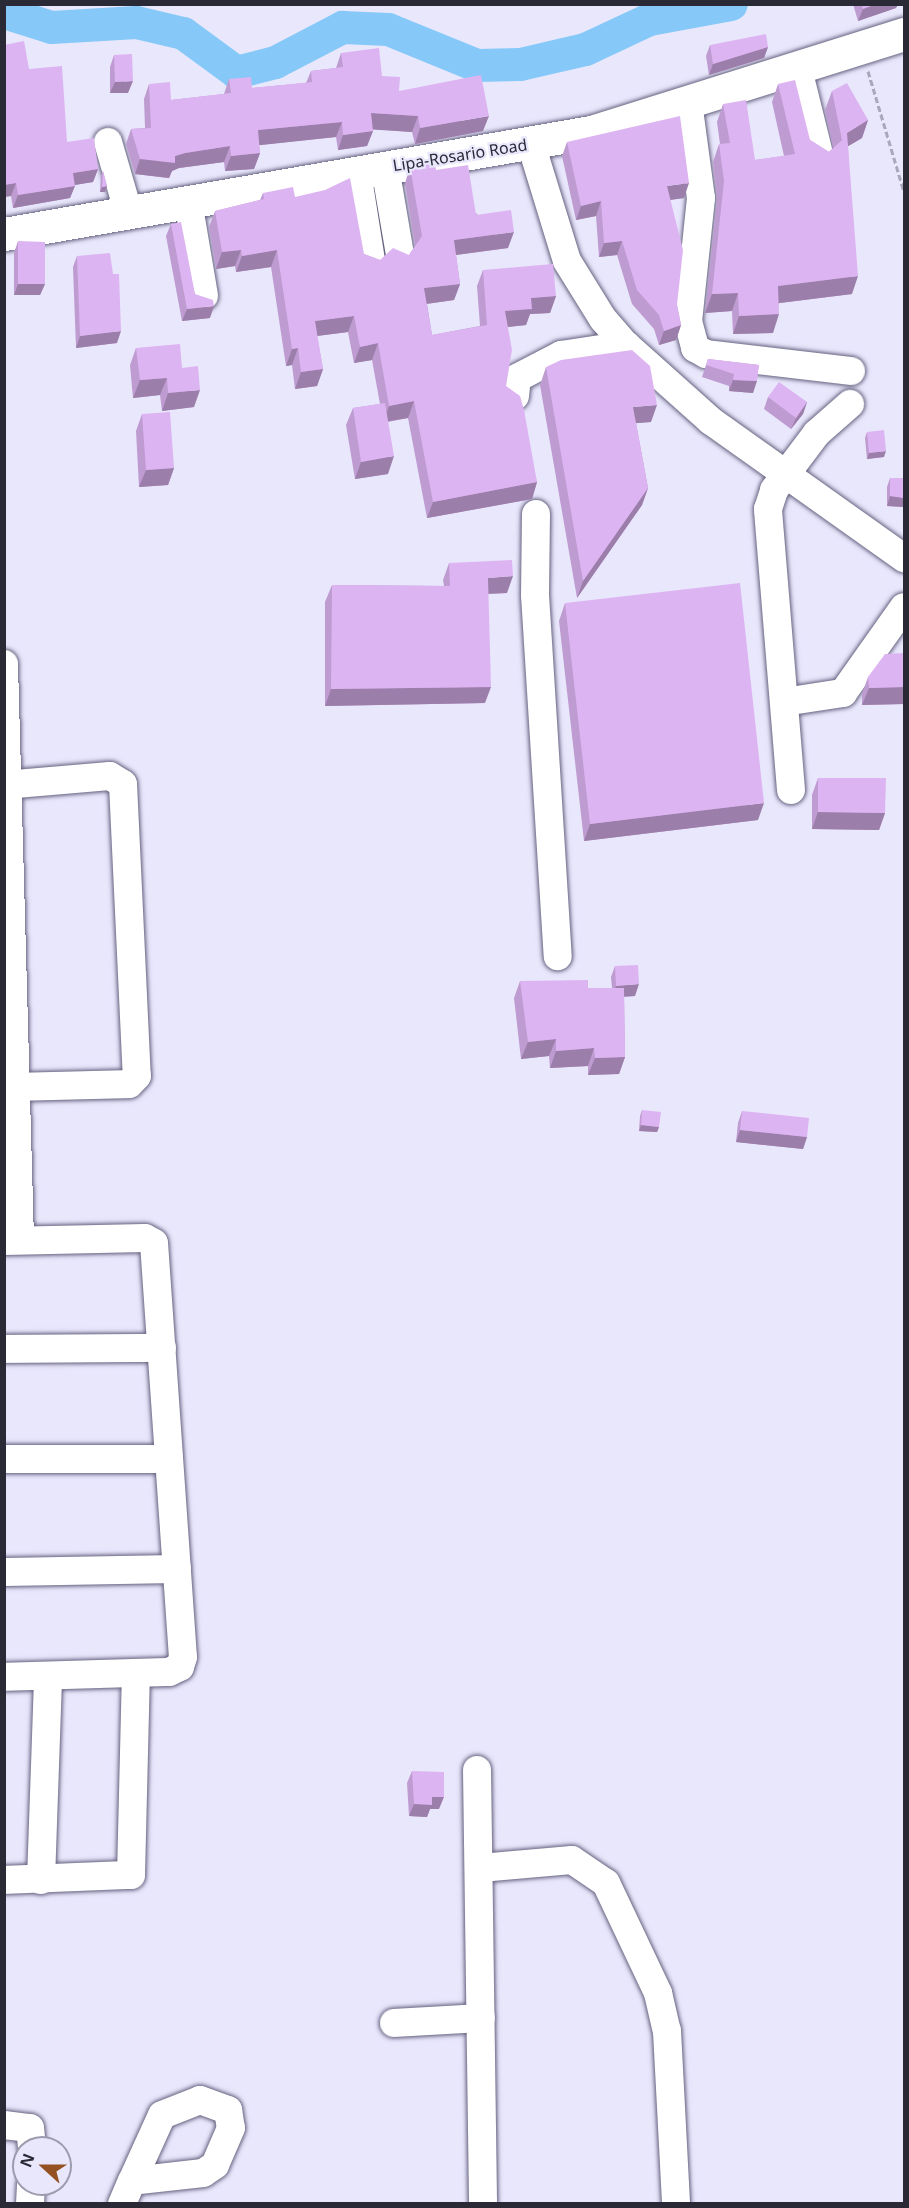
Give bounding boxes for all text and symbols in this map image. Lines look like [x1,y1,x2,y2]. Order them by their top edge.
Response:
street label: Lipa-Rosario Road [391,135,529,175]
north arrow [12,2136,72,2196]
text: N [14,2150,40,2170]

